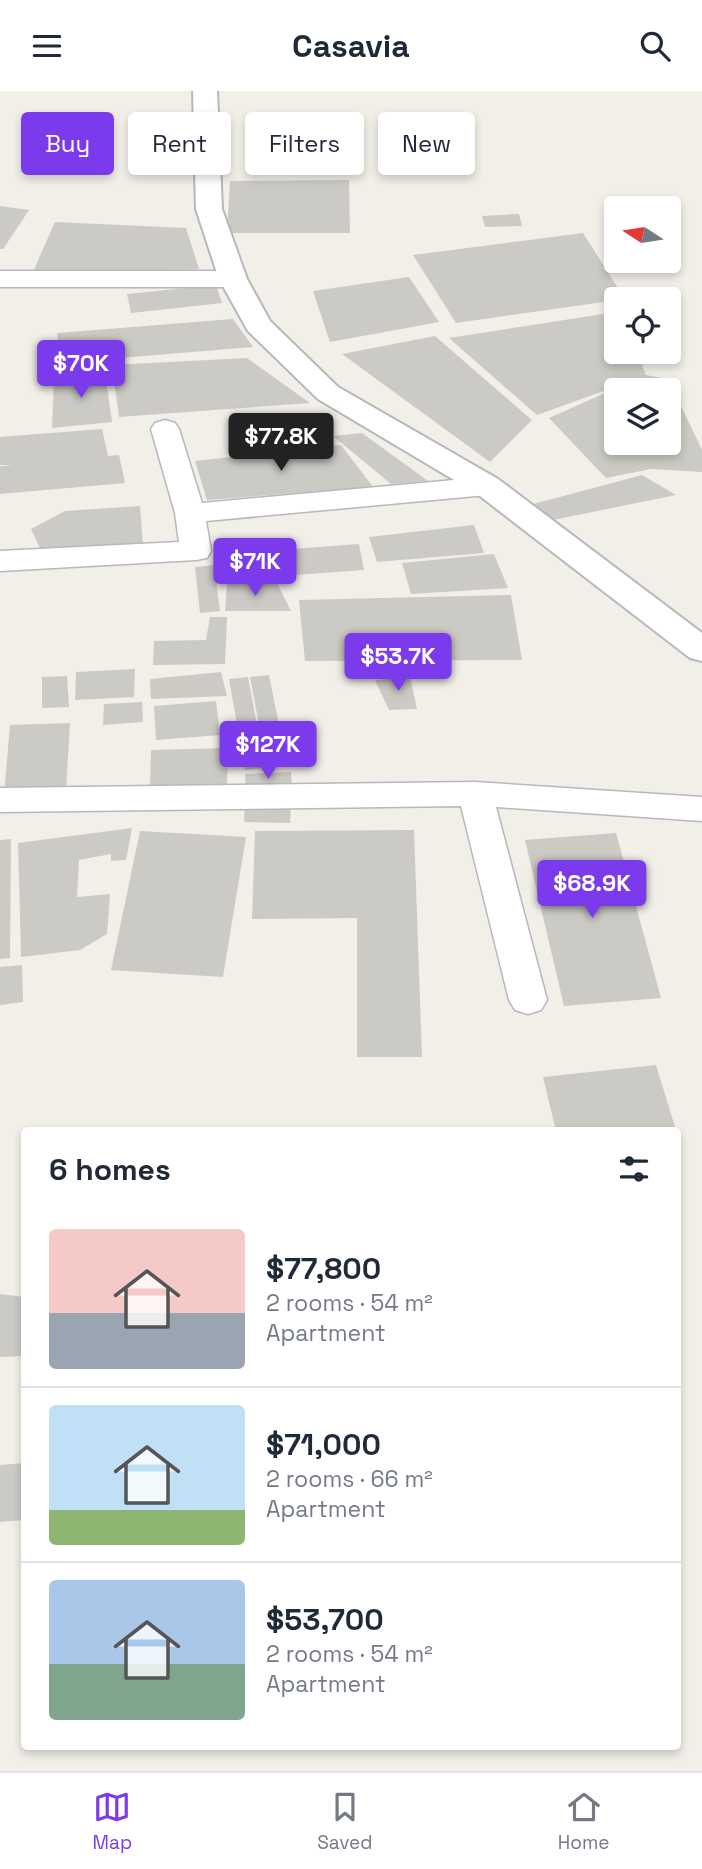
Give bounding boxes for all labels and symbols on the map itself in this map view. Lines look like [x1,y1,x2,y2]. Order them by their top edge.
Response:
north arrow [604,196,681,273]
pin: $70K [40,341,122,400]
pin: $77.8K [224,413,338,473]
pin: $71K [214,539,296,598]
pin: $53.7K [341,633,455,693]
pin: $127K [219,721,317,781]
pin: $68.9K [535,861,649,920]

